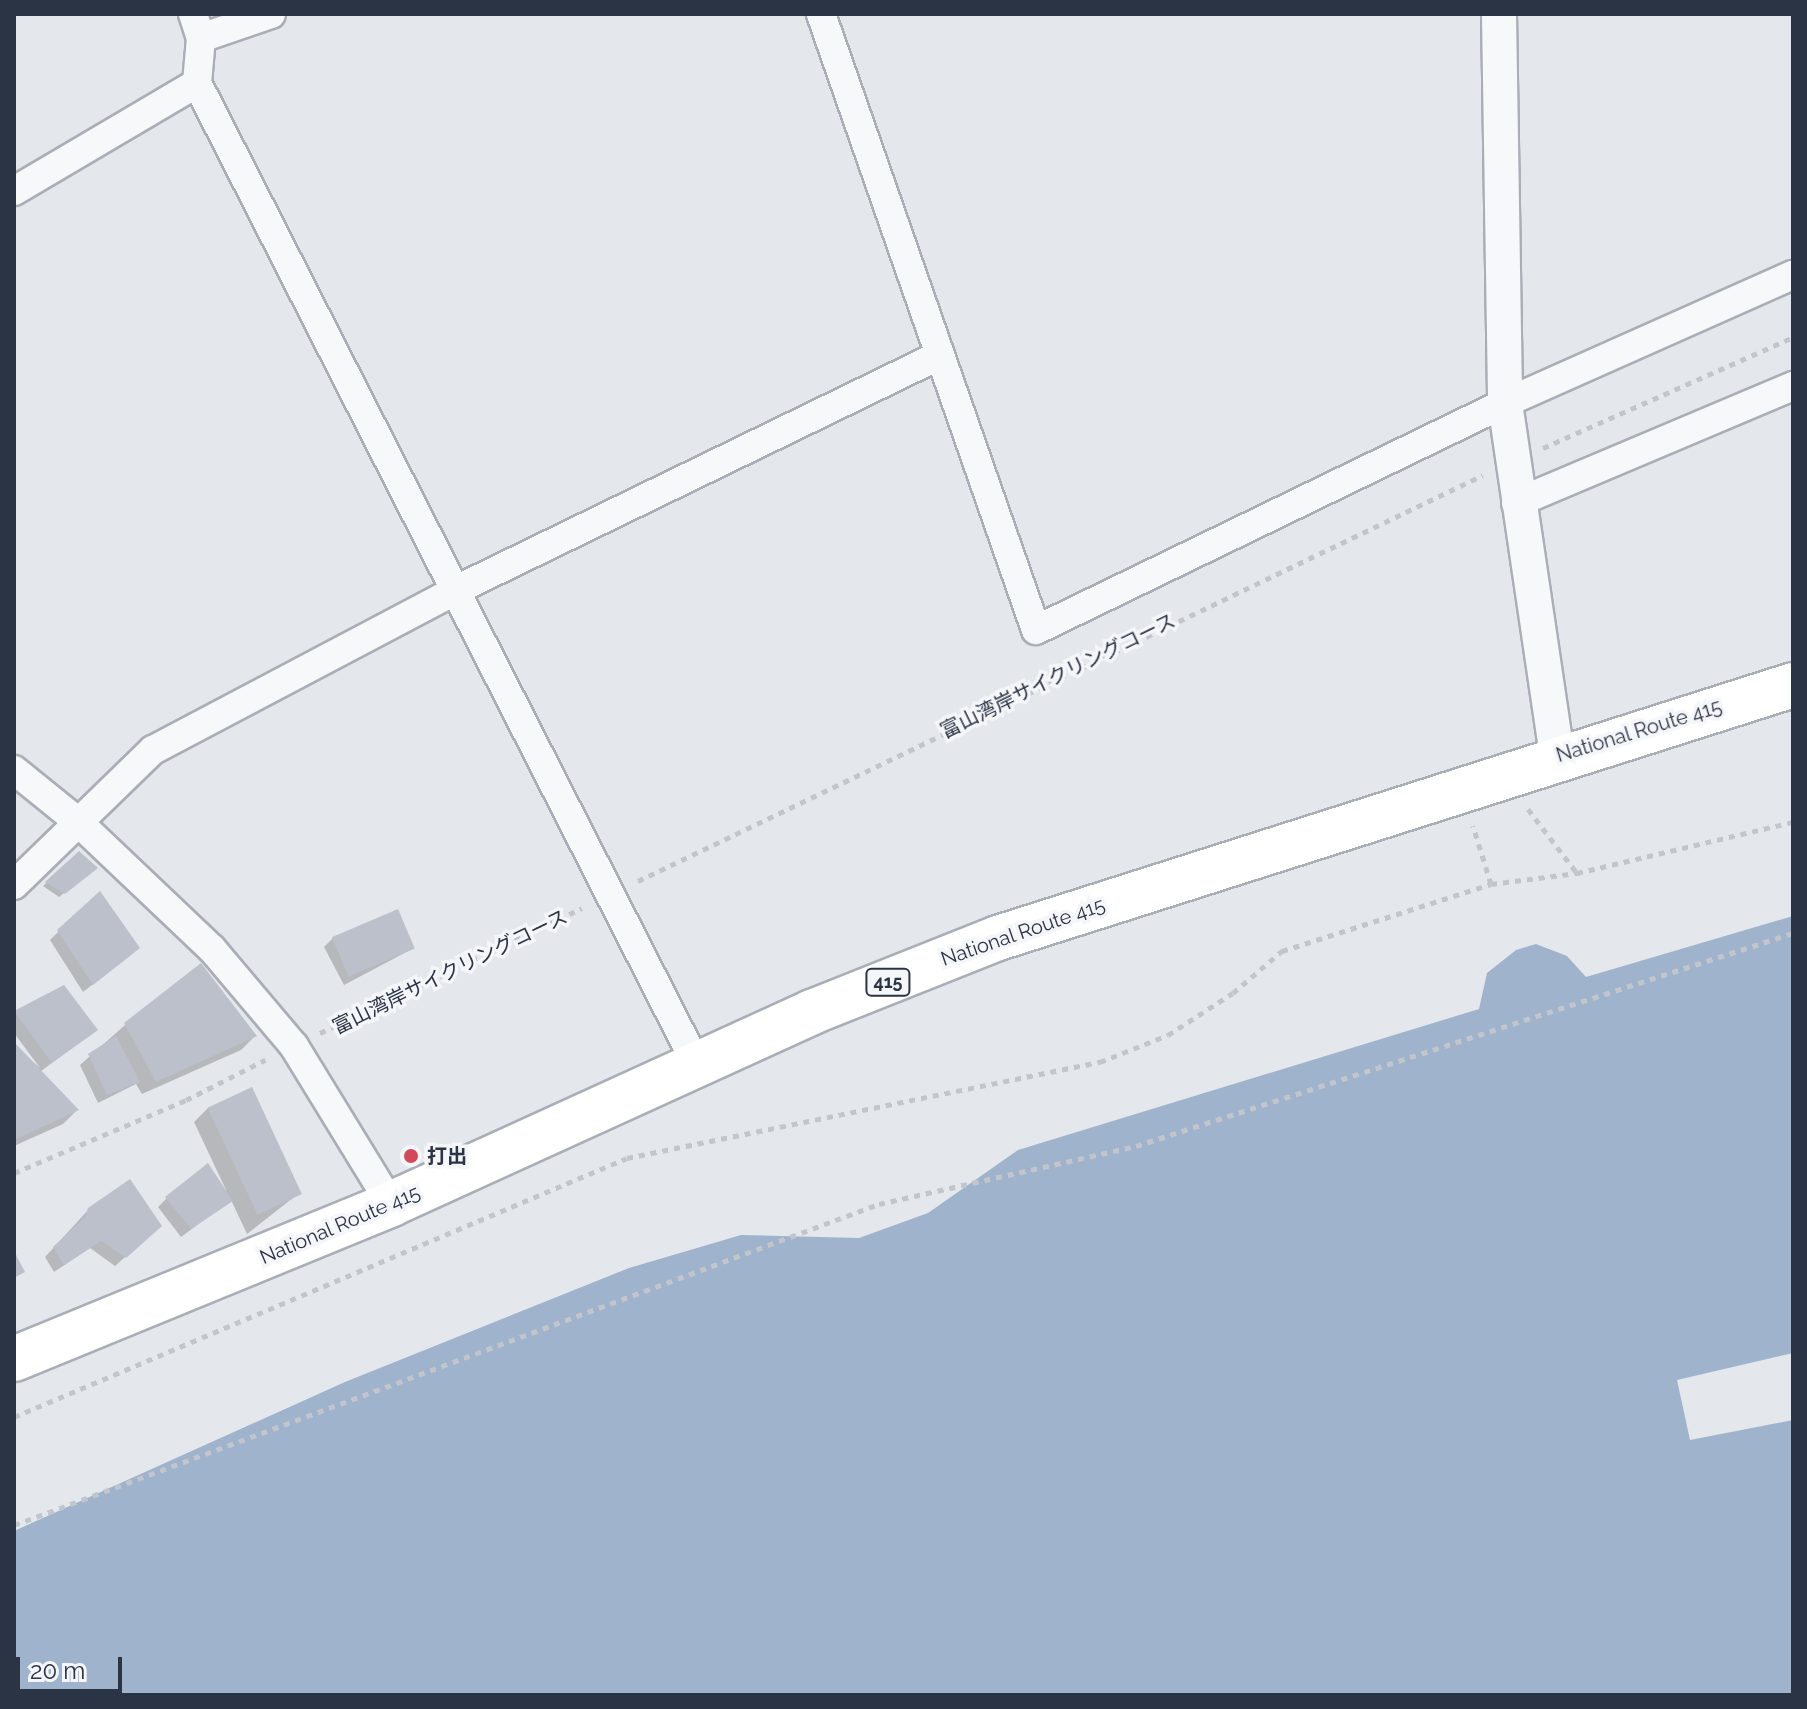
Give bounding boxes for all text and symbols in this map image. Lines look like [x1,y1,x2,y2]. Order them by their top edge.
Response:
street label: 富山湾岸サイクリングコース [936,608,1180,744]
street label: National Route 415 [1553,694,1725,768]
street label: National Route 415 [938,893,1108,971]
street label: 富山湾岸サイクリングコース [328,904,572,1040]
road number: 415 [864,968,912,996]
place label: 打出 [427,1144,467,1168]
marker: 打出 [402,1147,420,1165]
street label: National Route 415 [256,1180,424,1270]
scale bar [20,1641,126,1691]
text: 20 m [30,1656,85,1685]

